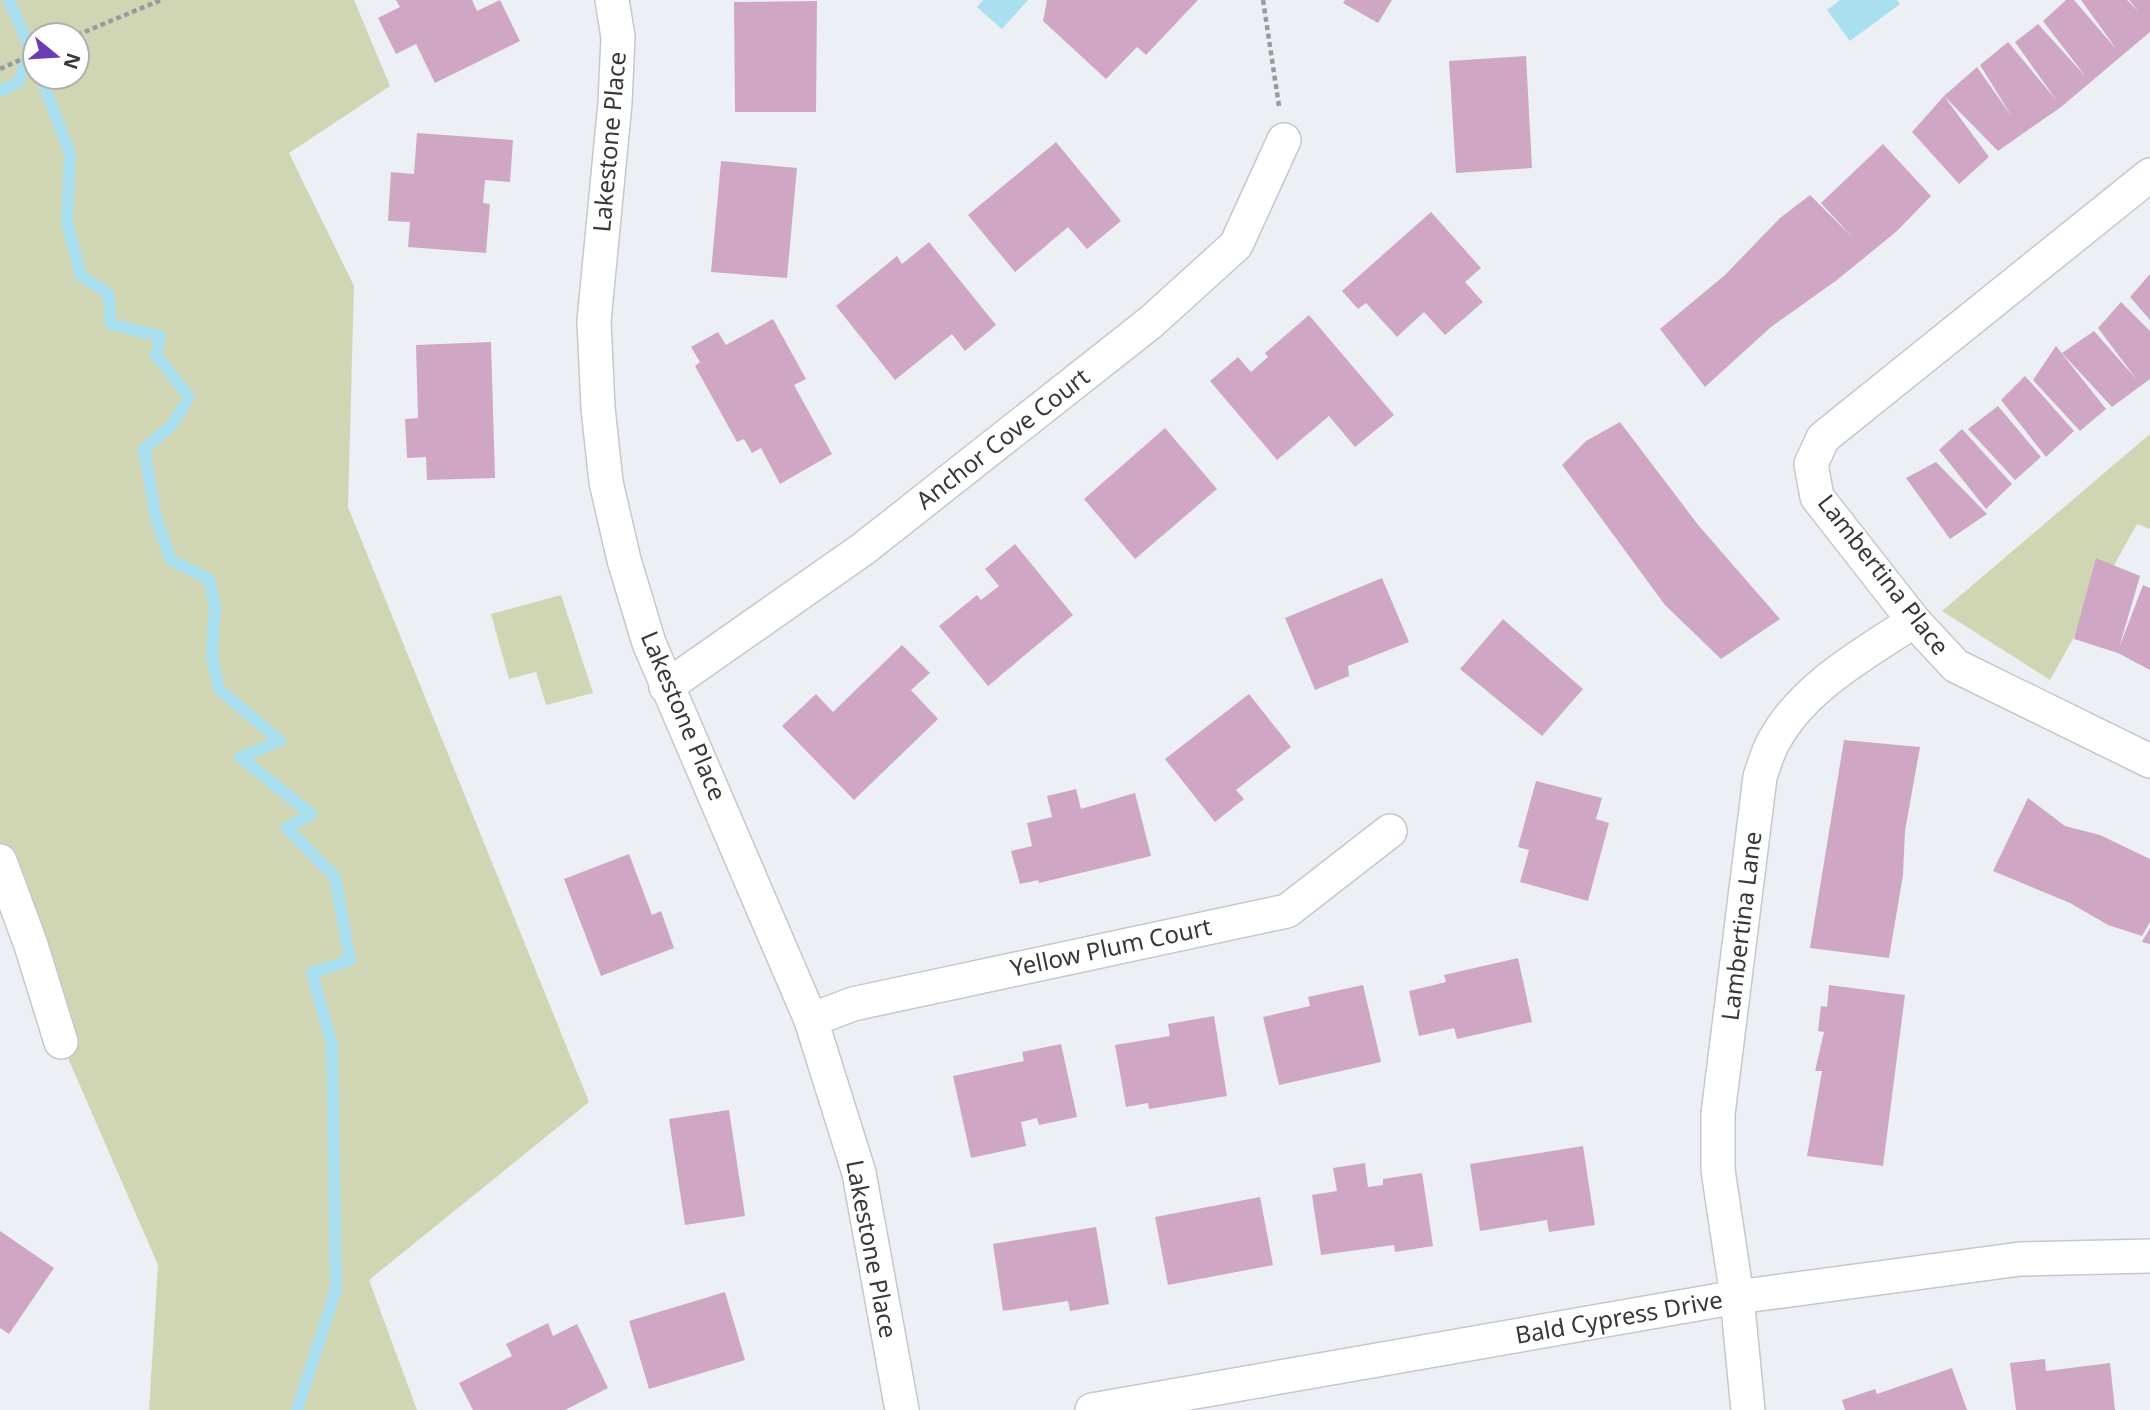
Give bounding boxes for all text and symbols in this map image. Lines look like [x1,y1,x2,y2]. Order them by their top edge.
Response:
north arrow [21,21,91,91]
text: N [57,50,87,73]
street label: Lakestone Place [584,50,633,233]
street label: Anchor Cove Court [909,360,1096,516]
street label: Lambertina Place [1811,487,1957,661]
street label: Lakestone Place [634,626,735,805]
street label: Lambertina Lane [1713,829,1768,1022]
street label: Yellow Plum Court [1007,909,1215,984]
street label: Lakestone Place [839,1157,906,1341]
street label: Bald Cypress Drive [1512,1282,1725,1351]

